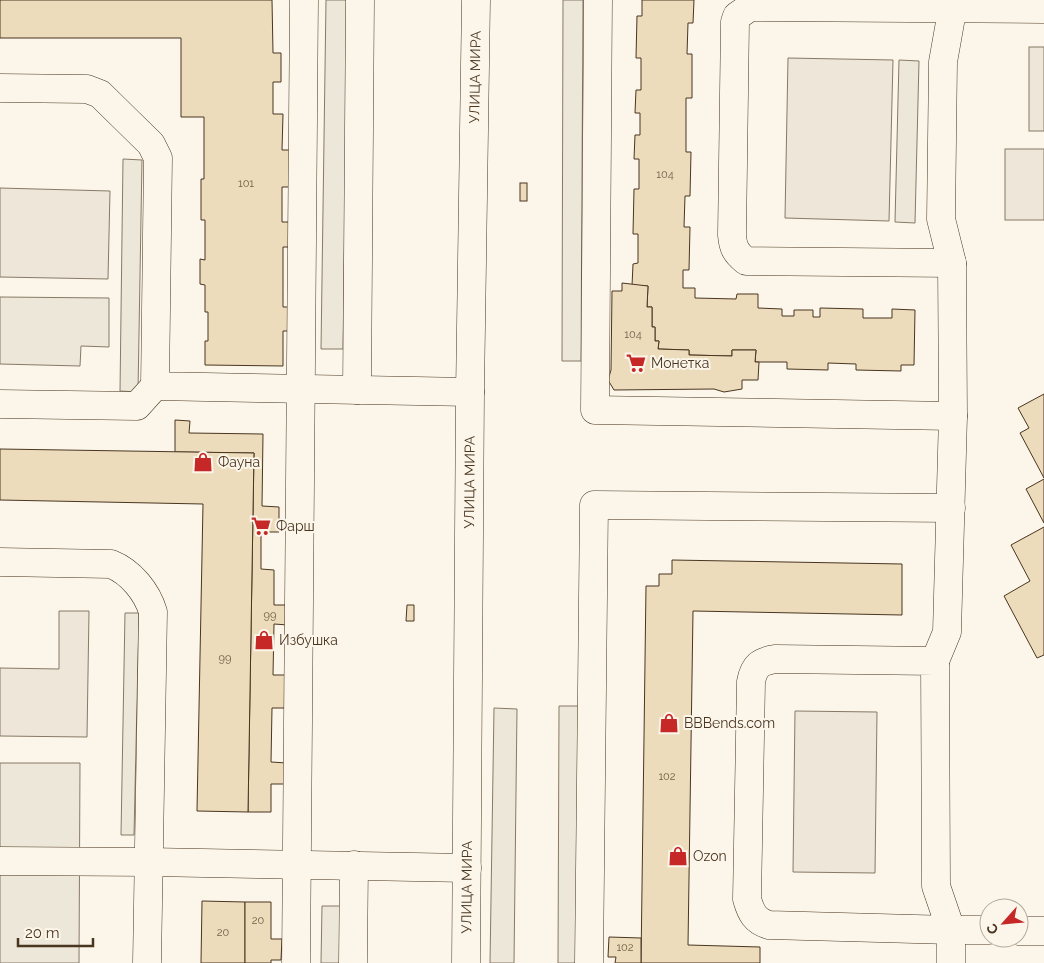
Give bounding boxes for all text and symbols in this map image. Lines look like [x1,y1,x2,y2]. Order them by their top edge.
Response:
street label: УЛИЦА МИРА [466,30,484,124]
house number: 104 [656,168,674,181]
house number: 101 [238,177,254,190]
house number: 104 [624,328,642,341]
supermarket icon: Монетка [625,352,647,374]
place label: Монетка [651,355,709,371]
street label: УЛИЦА МИРА [461,435,478,528]
shop icon: Фауна [192,451,214,473]
place label: Фауна [218,454,260,470]
supermarket icon: Фарш [250,515,272,537]
place label: Фарш [276,518,315,534]
house number: 99 [264,609,276,622]
shop icon: Избушка [253,629,275,651]
place label: Избушка [279,632,338,648]
house number: 99 [219,652,231,665]
shop icon: BBBends.com [658,712,680,734]
place label: BBBends.com [684,715,775,731]
house number: 102 [658,770,676,783]
street label: УЛИЦА МИРА [458,840,475,933]
shop icon: Ozon [667,845,689,867]
place label: Ozon [693,848,727,864]
north arrow [979,898,1029,948]
house number: 20 [252,914,264,927]
scale bar [18,916,92,948]
text: С [983,921,1002,937]
text: 20 m [25,924,60,942]
house number: 20 [217,926,229,939]
house number: 102 [616,941,634,954]

